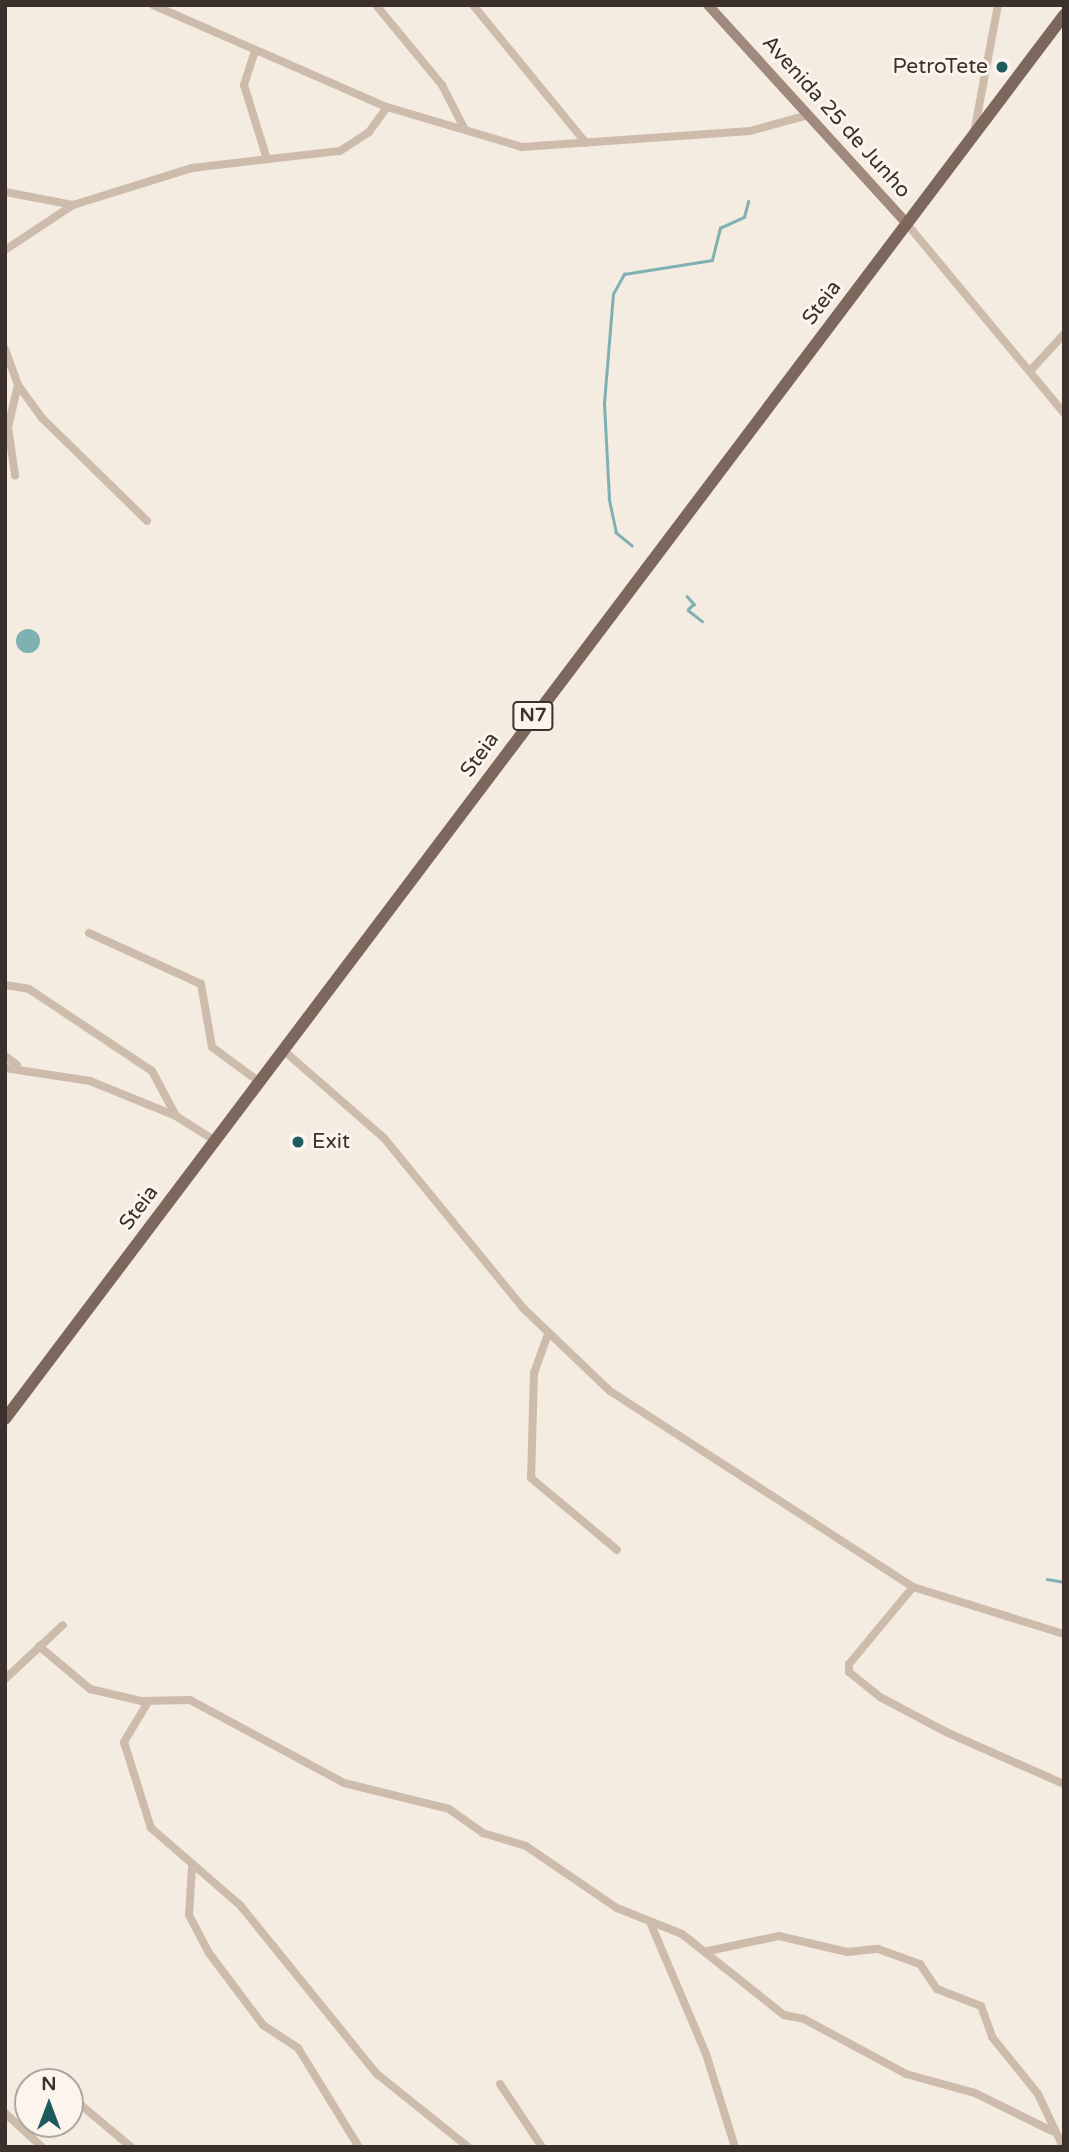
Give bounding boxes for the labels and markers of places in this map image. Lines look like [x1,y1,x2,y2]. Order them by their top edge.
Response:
place label: PetroTete [892,54,988,80]
marker: PetroTete [994,59,1010,75]
place label: Exit [312,1129,350,1155]
marker: Exit [290,1134,306,1150]

